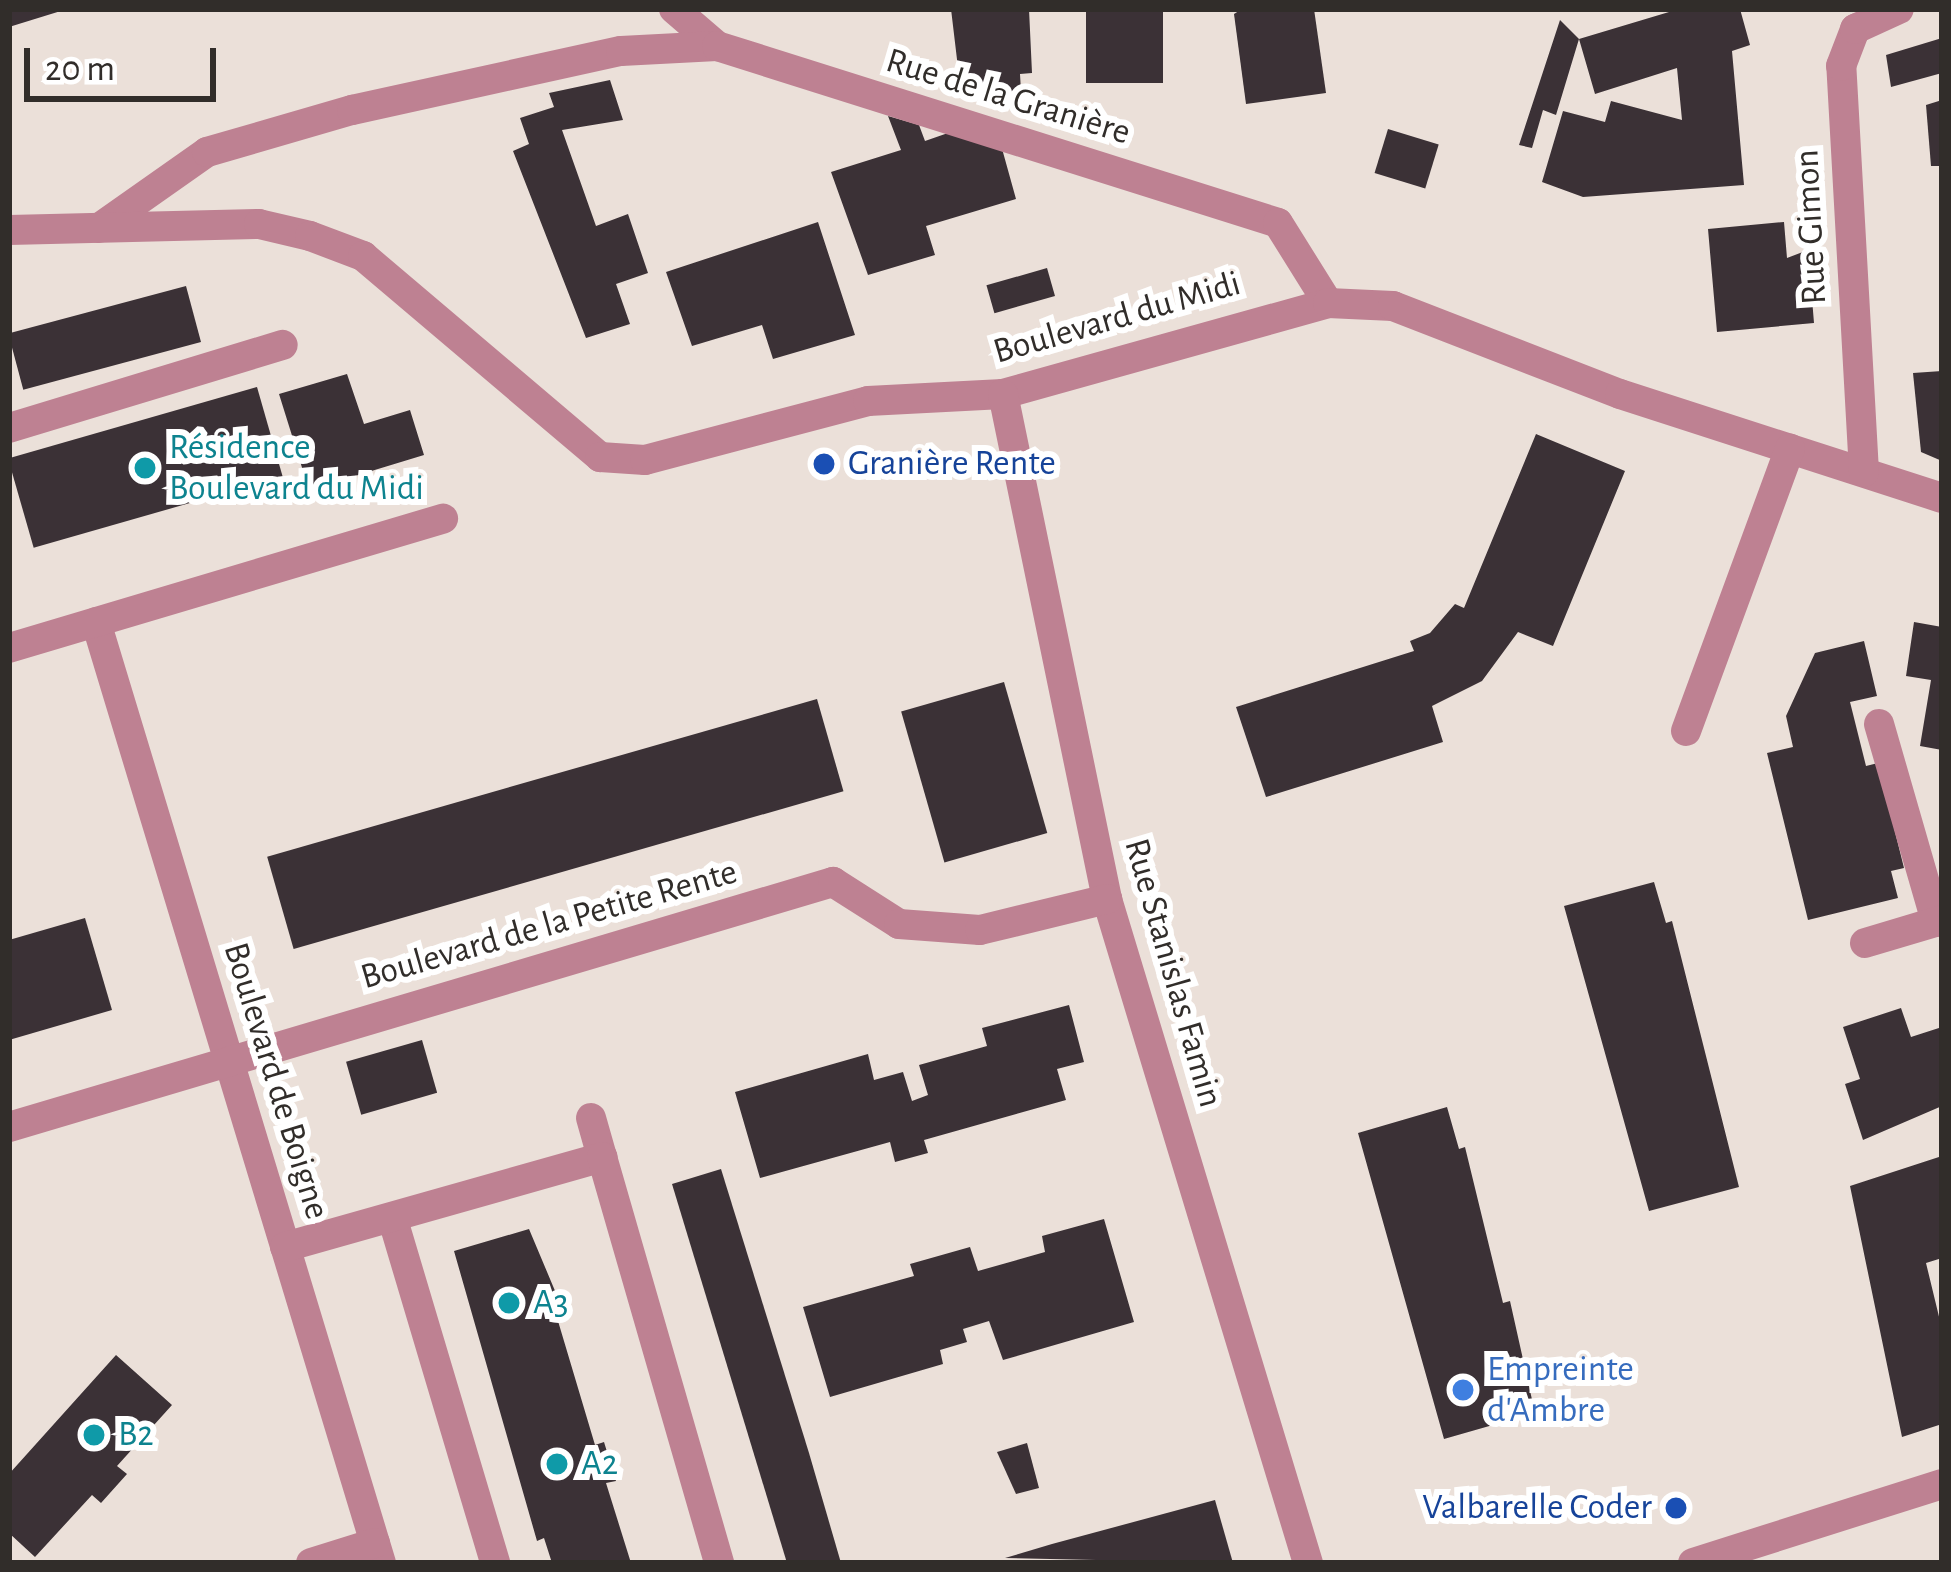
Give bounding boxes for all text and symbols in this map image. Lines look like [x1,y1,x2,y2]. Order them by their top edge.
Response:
scale bar [30,24,222,98]
street label: Rue de la Granière [881,39,1135,155]
text: 20 m [45,51,115,87]
street label: Rue Gimon [1785,148,1837,306]
street label: Boulevard du Midi [988,262,1246,374]
place label: Résidence Boulevard du Midi [169,425,424,510]
place label: Granière Rente [848,442,1056,486]
marker: Granière Rente [811,451,837,477]
marker: Résidence Boulevard du Midi [132,455,158,481]
street label: Rue Stanislas Famin [1114,834,1232,1112]
street label: Boulevard de la Petite Rente [356,851,742,999]
street label: Boulevard de Boigne [213,938,339,1224]
place label: A3 [533,1281,569,1325]
marker: A3 [496,1290,522,1316]
place label: Empreinte d'Ambre [1487,1347,1634,1432]
marker: Empreinte d'Ambre [1450,1377,1476,1403]
place label: B2 [118,1413,154,1457]
marker: B2 [81,1422,107,1448]
place label: A2 [581,1442,618,1486]
marker: A2 [544,1451,570,1477]
place label: Valbarelle Coder [1422,1486,1652,1530]
marker: Valbarelle Coder [1663,1495,1689,1521]

